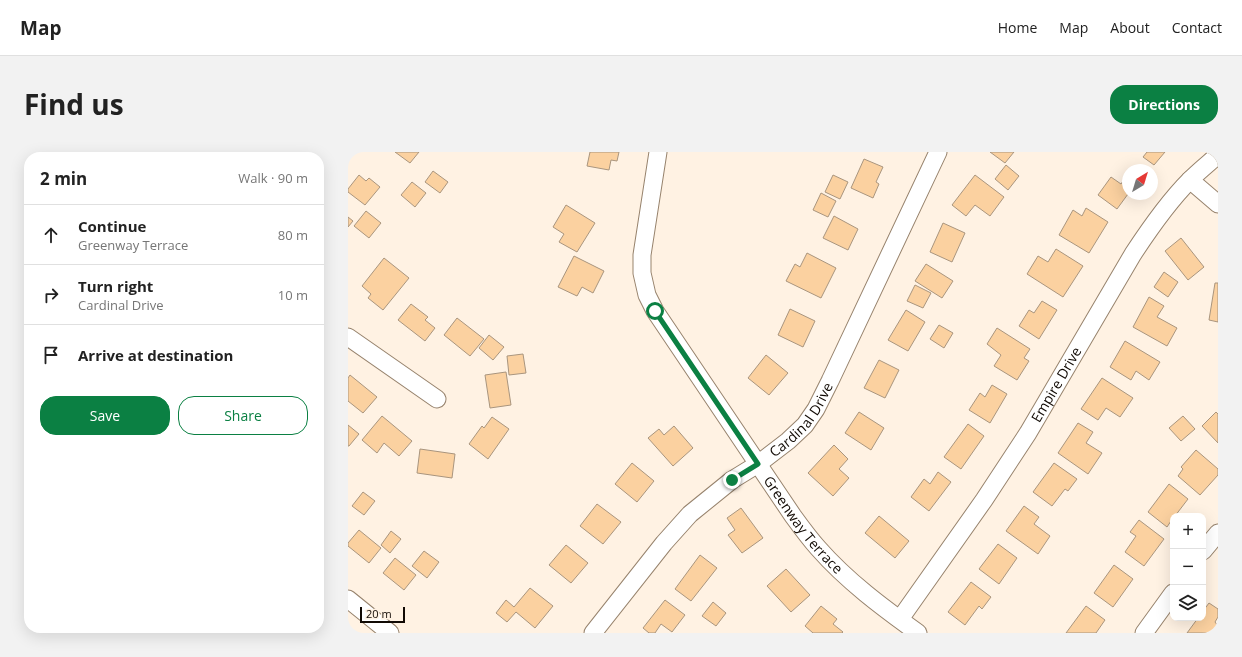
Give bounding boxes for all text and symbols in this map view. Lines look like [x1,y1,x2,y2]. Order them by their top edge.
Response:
text: Map [20,15,61,41]
text: Home [998,18,1037,37]
text: Map [1059,18,1088,37]
text: About [1110,18,1150,37]
text: Contact [1172,18,1222,37]
text: Find us [24,85,124,123]
button: Directions [1110,85,1218,124]
north arrow [1122,164,1158,200]
text: 2 min [40,167,87,190]
text: Walk · 90 m [238,169,308,187]
text: Continue [78,216,146,236]
icon: ahead [40,224,62,246]
text: 80 m [278,226,308,244]
text: Greenway Terrace [78,236,188,254]
text: Turn right [78,276,153,296]
icon: right [40,284,62,306]
text: 10 m [278,286,308,304]
text: Cardinal Drive [78,296,164,314]
route start [646,302,664,320]
street label: Empire Drive [1026,343,1086,426]
icon: arrive [40,344,62,366]
text: Arrive at destination [78,345,233,365]
street label: Cardinal Drive [765,379,837,461]
button: Save [40,396,170,435]
button: Share [178,396,308,435]
route end [723,471,741,489]
street label: Greenway Terrace [760,472,847,578]
map controls [1170,513,1206,621]
button: + [1170,513,1206,549]
button: − [1170,549,1206,585]
button: layers [1170,585,1206,621]
scale bar [360,605,405,624]
text: 20 m [366,606,392,621]

